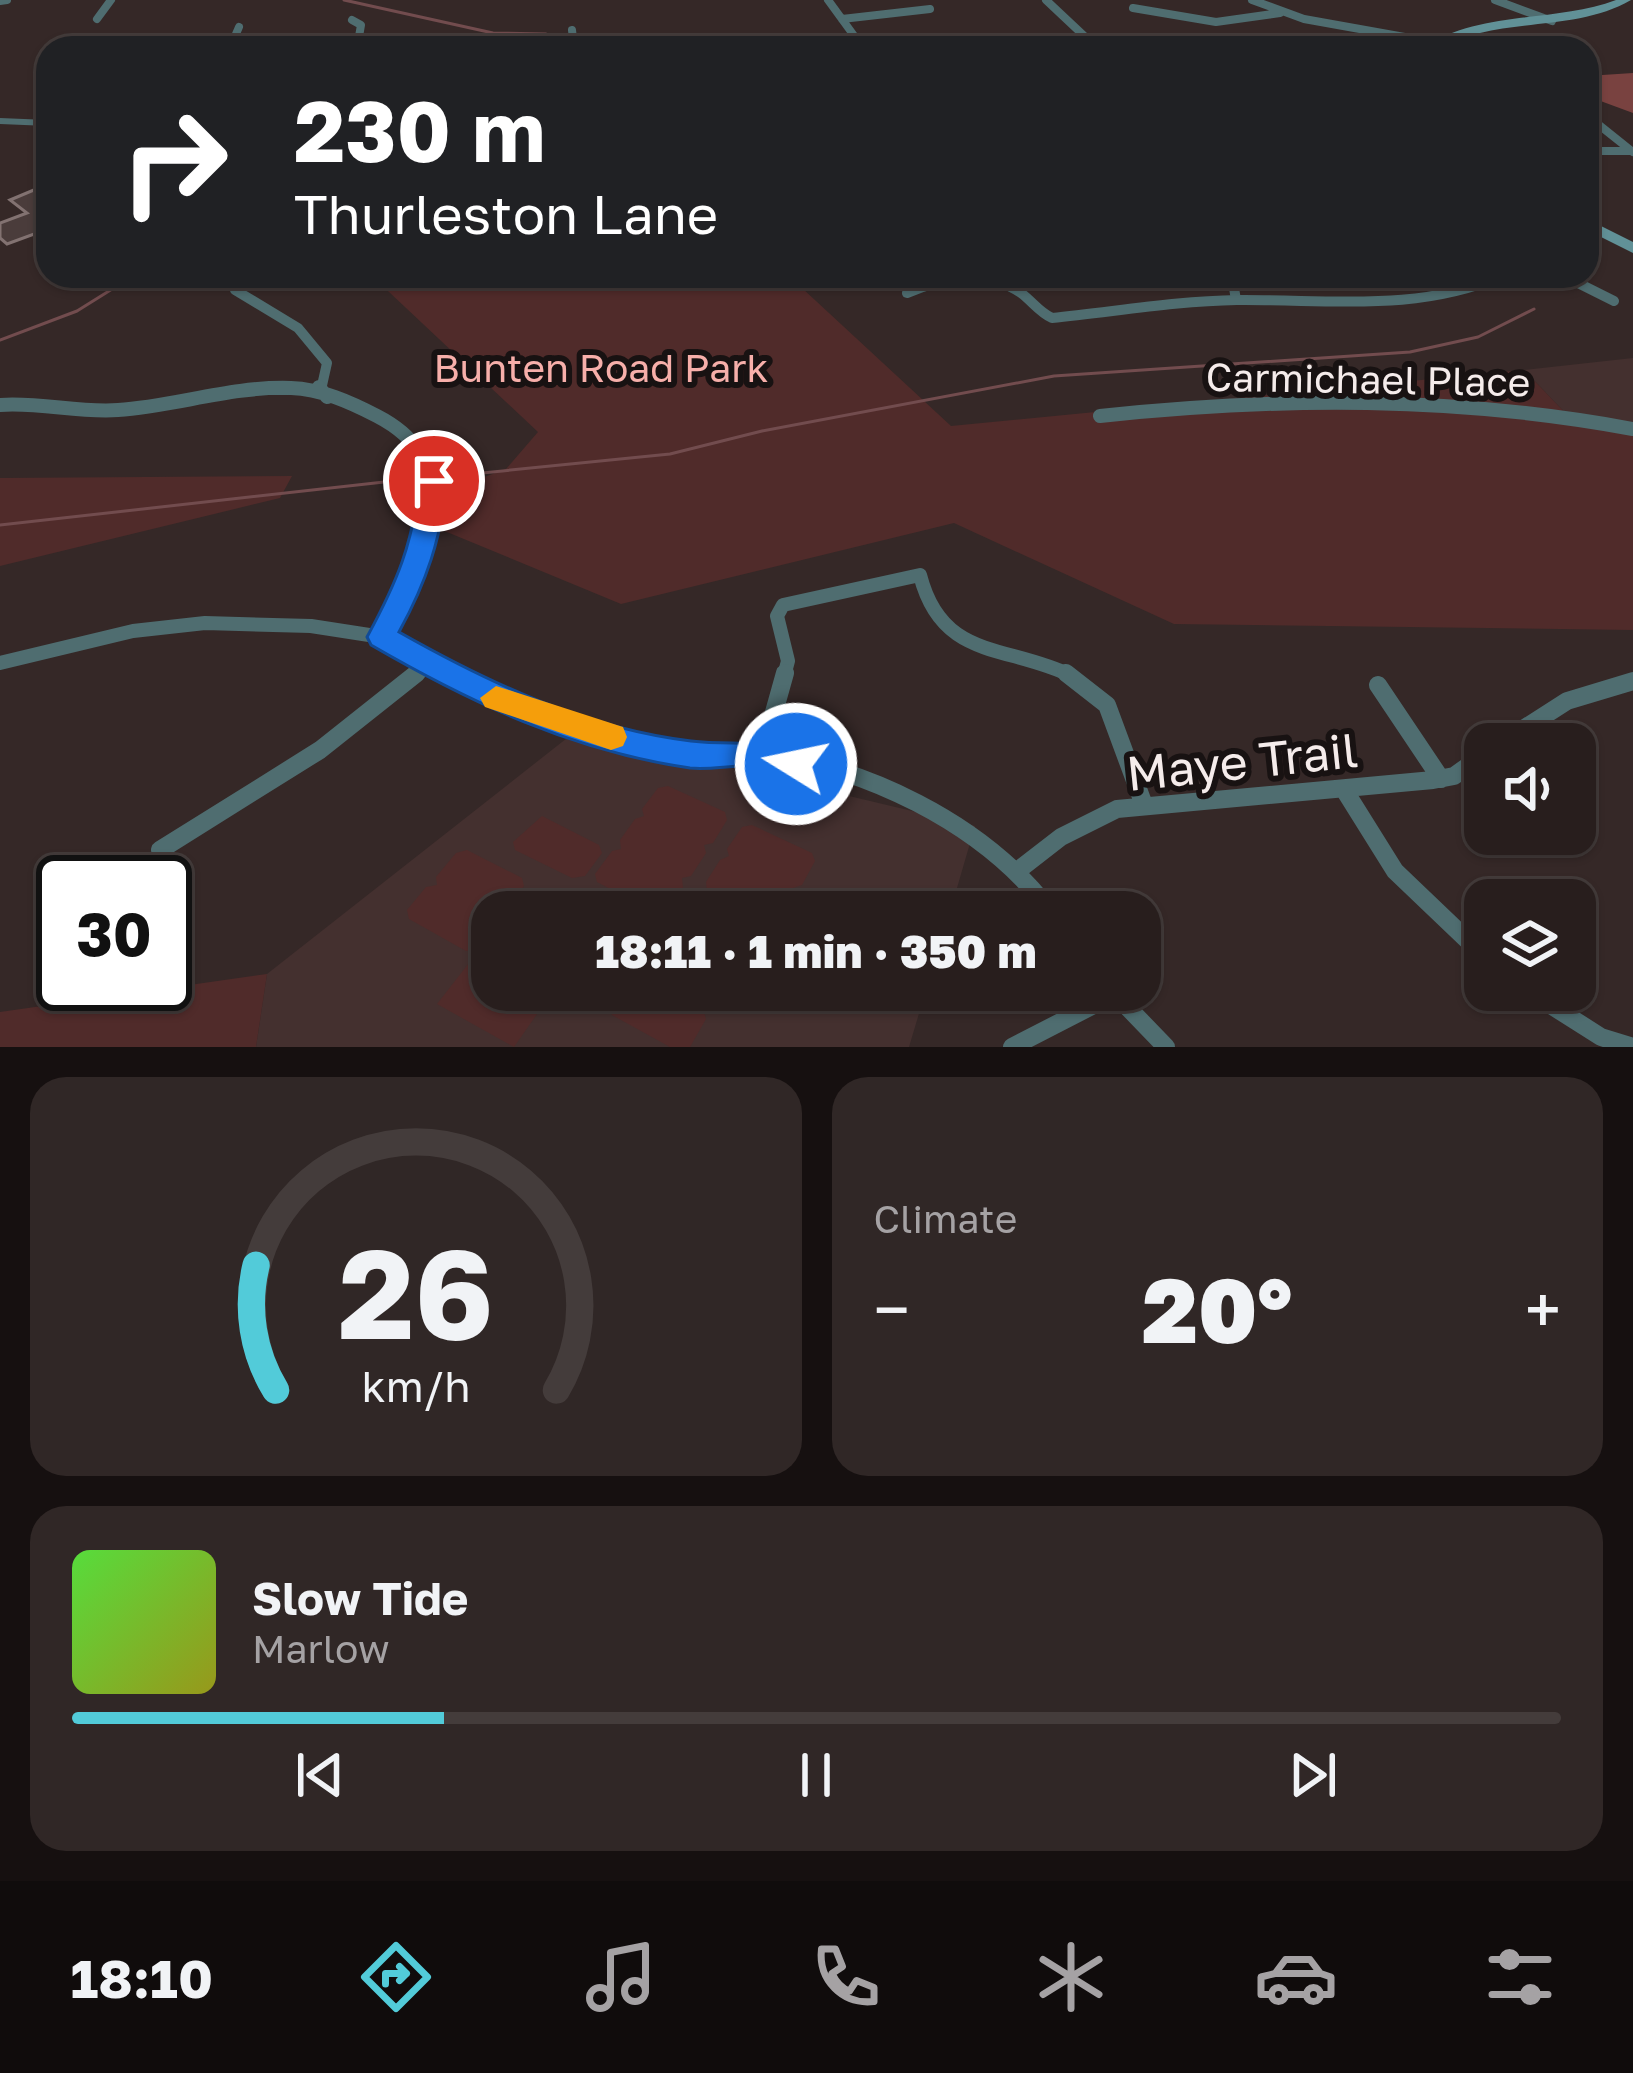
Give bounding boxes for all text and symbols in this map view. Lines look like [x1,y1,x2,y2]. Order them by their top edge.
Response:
text: 230 m [294,80,546,180]
icon: right [96,84,252,240]
text: Thurleston Lane [294,181,718,246]
park label: Bunten Road Park [433,344,769,391]
street label: Carmichael Place [1205,353,1531,405]
pin [383,430,485,532]
icon: arrive [401,448,467,514]
position arrow [733,701,859,827]
street label: Maye Trail [1123,720,1361,802]
map controls [1464,723,1596,1011]
button: sound [1464,723,1596,855]
speed limit sign: 30 [36,855,192,1011]
button: layers [1464,879,1596,1011]
text: 18:11 · 1 min · 350 m [595,924,1037,978]
text: Climate [874,1195,1017,1242]
text: 26 [338,1217,493,1366]
text: 20° [1142,1255,1292,1363]
text: − [874,1269,910,1349]
text: + [1525,1269,1561,1349]
text: km/h [361,1359,470,1410]
text: Slow Tide [252,1571,468,1625]
text: Marlow [252,1625,389,1672]
icon: previous [287,1742,353,1808]
icon: pause [783,1742,849,1808]
icon: next [1280,1742,1346,1808]
icon: directions [354,1935,438,2019]
icon: music [579,1935,663,2019]
icon: phone [804,1935,888,2019]
icon: climate [1029,1935,1113,2019]
icon: car [1254,1935,1338,2019]
icon: filters [1478,1935,1562,2019]
text: 18:10 [70,1945,213,2010]

